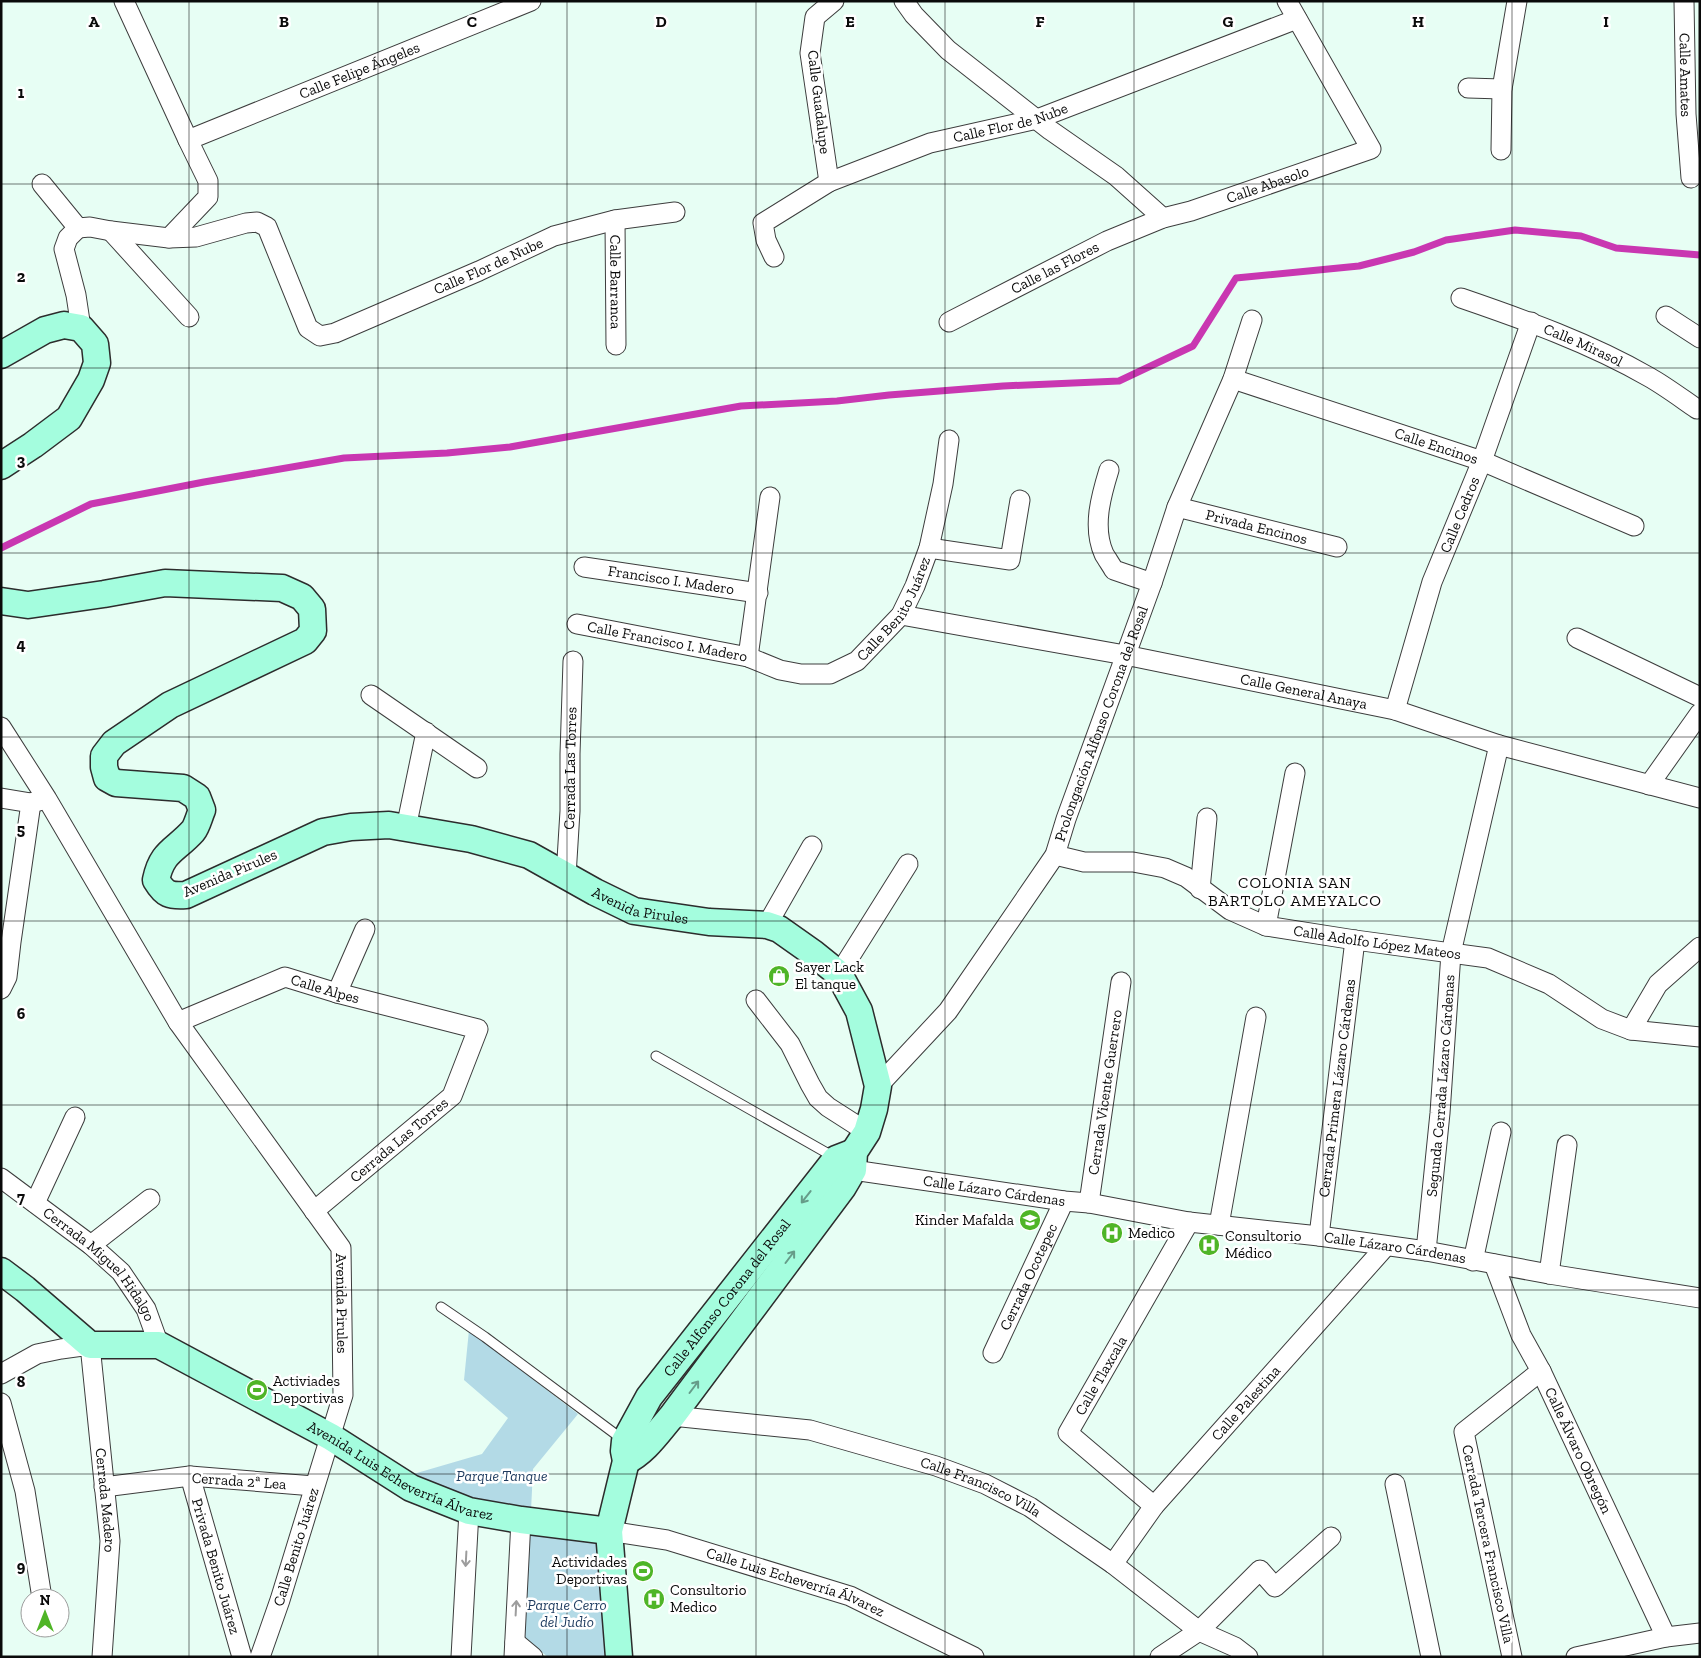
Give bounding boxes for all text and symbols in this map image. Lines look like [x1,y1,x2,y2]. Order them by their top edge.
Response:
text: A [89,12,100,31]
text: B [279,12,289,31]
text: C [467,12,477,31]
text: D [655,12,667,31]
text: E [845,12,855,31]
text: F [1035,12,1045,31]
text: G [1223,12,1234,31]
text: H [1412,12,1424,31]
text: I [1603,12,1609,31]
street label: Calle Amates [1676,33,1695,117]
street label: Calle Felipe Ángeles [297,38,422,103]
street label: Calle Guadalupe [804,49,834,155]
text: 1 [18,83,25,102]
street label: Calle Flor de Nube [951,99,1070,147]
street label: Calle Abasolo [1224,162,1311,207]
street label: Calle Flor de Nube [431,233,546,298]
street label: Calle Barranca [606,235,625,329]
street label: Calle las Flores [1008,238,1102,298]
text: 2 [17,267,26,286]
street label: Calle Mirasol [1541,320,1626,370]
street label: Calle Encinos [1392,424,1480,468]
text: 3 [17,451,26,470]
street label: Calle Cedros [1436,474,1484,556]
street label: Privada Encinos [1204,506,1309,548]
street label: Calle Benito Juárez [853,554,934,665]
street label: Francisco I. Madero [607,562,736,598]
street label: Prolongación Alfonso Corona del Rosal [1051,603,1152,844]
street label: Calle Francisco I. Madero [586,617,749,666]
text: 4 [16,635,26,654]
street label: Calle General Anaya [1239,670,1369,713]
street label: Cerrada Las Torres [560,706,581,830]
text: 5 [17,820,25,839]
street label: Avenida Pirules [180,845,280,901]
district label: COLONIA SAN BARTOLO AMEYALCO [1208,873,1382,910]
street label: Avenida Pirules [589,883,690,928]
street label: Calle Adolfo López Mateos [1292,921,1462,963]
place label: Sayer Lack El tanque [795,958,864,993]
shop icon: Sayer Lack El tanque [767,964,791,988]
street label: Calle Alpes [289,970,361,1007]
street label: Segunda Cerrada Lázaro Cárdenas [1423,974,1458,1198]
street label: Cerrada Primera Lázaro Cárdenas [1315,978,1359,1198]
text: 6 [17,1004,26,1023]
street label: Cerrada Vicente Guerrero [1084,1008,1126,1176]
street label: Cerrada Las Torres [346,1094,452,1186]
street label: Calle Lázaro Cárdenas [922,1171,1067,1210]
text: 7 [17,1188,25,1207]
one-way arrow [801,1190,811,1204]
street label: Cerrada Miguel Hidalgo [39,1203,159,1324]
school or university icon: Kinder Mafalda [1018,1208,1042,1232]
place label: Kinder Mafalda [915,1211,1014,1229]
street label: Calle Alfonso Corona del Rosal [660,1215,794,1380]
street label: Cerrada Ocotepec [996,1220,1061,1333]
hospital icon: Medico [1100,1221,1124,1245]
place label: Medico [1128,1224,1175,1242]
place label: Consultorio Médico [1225,1227,1302,1262]
street label: Calle Lázaro Cárdenas [1323,1228,1468,1267]
hospital icon: Consultorio Médico [1197,1233,1221,1257]
one-way arrow [785,1251,796,1264]
street label: Avenida Pirules [332,1253,351,1354]
street label: Calle Tlaxcala [1071,1333,1131,1418]
street label: Calle Palestina [1208,1362,1284,1444]
text: 8 [17,1372,26,1391]
place label: Activiades Deportivas [273,1372,344,1407]
sports icon: Activiades Deportivas [245,1378,269,1402]
one-way arrow [688,1381,699,1394]
street label: Calle Álvaro Obregón [1541,1384,1616,1517]
street label: Avenida Luis Echeverría Álvarez [304,1417,495,1524]
street label: Cerrada Tercera Francisco Villa [1458,1443,1518,1645]
street label: Cerrada Madero [92,1447,119,1554]
street label: Calle Francisco Villa [918,1453,1045,1521]
park label: Parque Tanque [456,1467,548,1485]
street label: Cerrada 2ª Lea [191,1469,287,1493]
street label: Calle Benito Juárez [269,1485,323,1609]
street label: Privada Benito Juárez [188,1496,244,1636]
street label: Calle Luis Echeverría Álvarez [704,1544,888,1621]
one-way arrow [462,1551,471,1567]
place label: Actividades Deportivas [552,1553,627,1588]
text: 9 [17,1557,26,1576]
sports icon: Actividades Deportivas [631,1559,655,1583]
place label: Consultorio Medico [670,1581,747,1616]
hospital icon: Consultorio Medico [642,1587,666,1611]
north arrow [20,1588,70,1638]
text: N [40,1592,51,1609]
park label: Parque Cerro del Judío [527,1596,607,1631]
one-way arrow [512,1600,521,1616]

